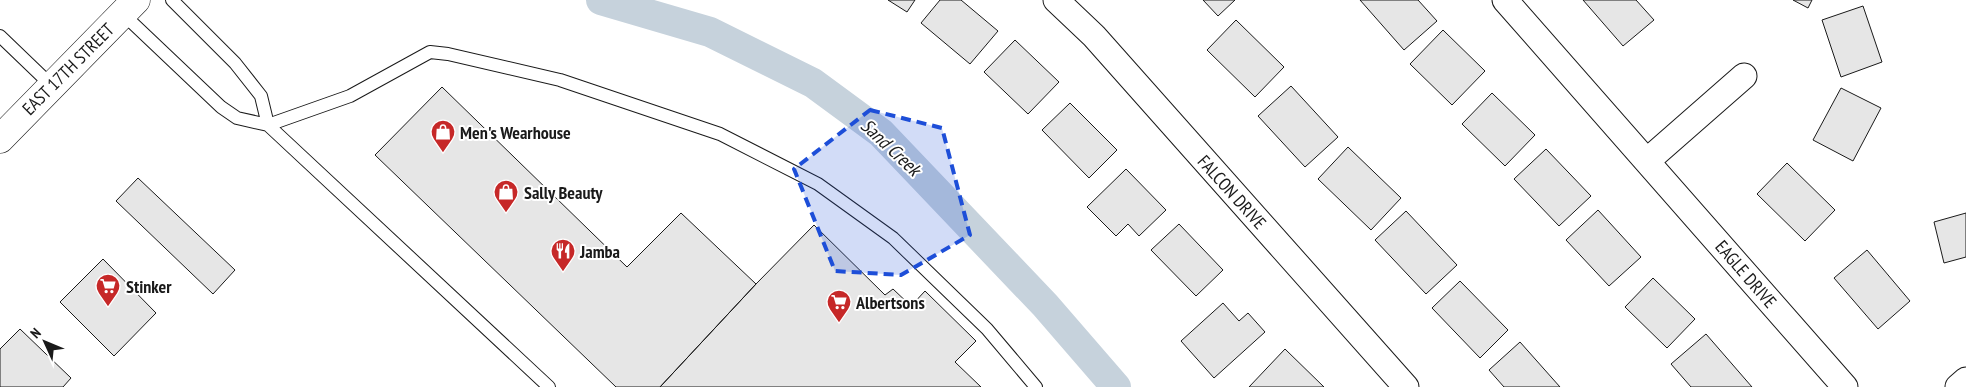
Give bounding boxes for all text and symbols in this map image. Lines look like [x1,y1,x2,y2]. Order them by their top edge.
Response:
street label: EAST 17TH STREET [17,18,119,120]
water label: Sand Creek [856,113,928,182]
shop icon: Men's Wearhouse [430,119,456,153]
place label: Men's Wearhouse [460,121,571,144]
street label: FALCON DRIVE [1193,150,1271,234]
shop icon: Sally Beauty [493,179,519,213]
place label: Sally Beauty [524,181,603,204]
street label: EAGLE DRIVE [1710,235,1782,313]
restaurant icon: Jamba [550,238,576,272]
place label: Jamba [579,240,620,263]
supermarket icon: Stinker [95,273,121,307]
place label: Stinker [126,275,172,298]
supermarket icon: Albertsons [826,289,852,323]
place label: Albertsons [855,291,925,314]
north arrow [20,317,70,367]
text: N [27,324,45,342]

